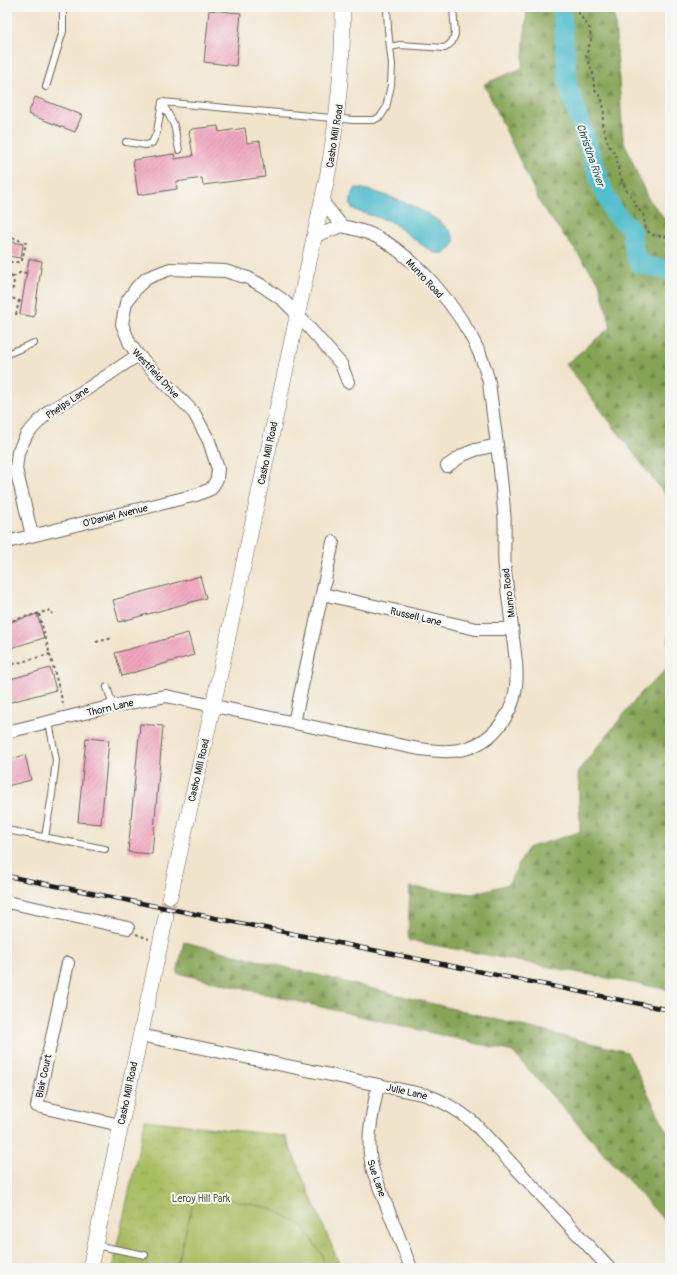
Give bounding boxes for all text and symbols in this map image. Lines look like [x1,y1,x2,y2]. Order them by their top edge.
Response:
street label: Casho Mill Road [324,103,346,169]
water label: Christina River [574,122,608,190]
street label: Munro Road [403,256,446,301]
street label: Westfield Drive [129,346,181,401]
street label: Phelps Lane [44,384,91,422]
street label: Casho Mill Road [255,420,281,486]
street label: O'Daniel Avenue [81,502,149,530]
street label: Munro Road [500,567,518,618]
street label: Russell Lane [389,605,443,629]
street label: Thorn Lane [86,697,135,719]
street label: Casho Mill Road [186,738,212,803]
street label: Blair Court [33,1052,55,1099]
street label: Casho Mill Road [115,1060,141,1126]
street label: Julie Lane [385,1081,428,1103]
street label: Sue Lane [364,1158,388,1199]
park label: Leroy Hill Park [172,1193,231,1205]

